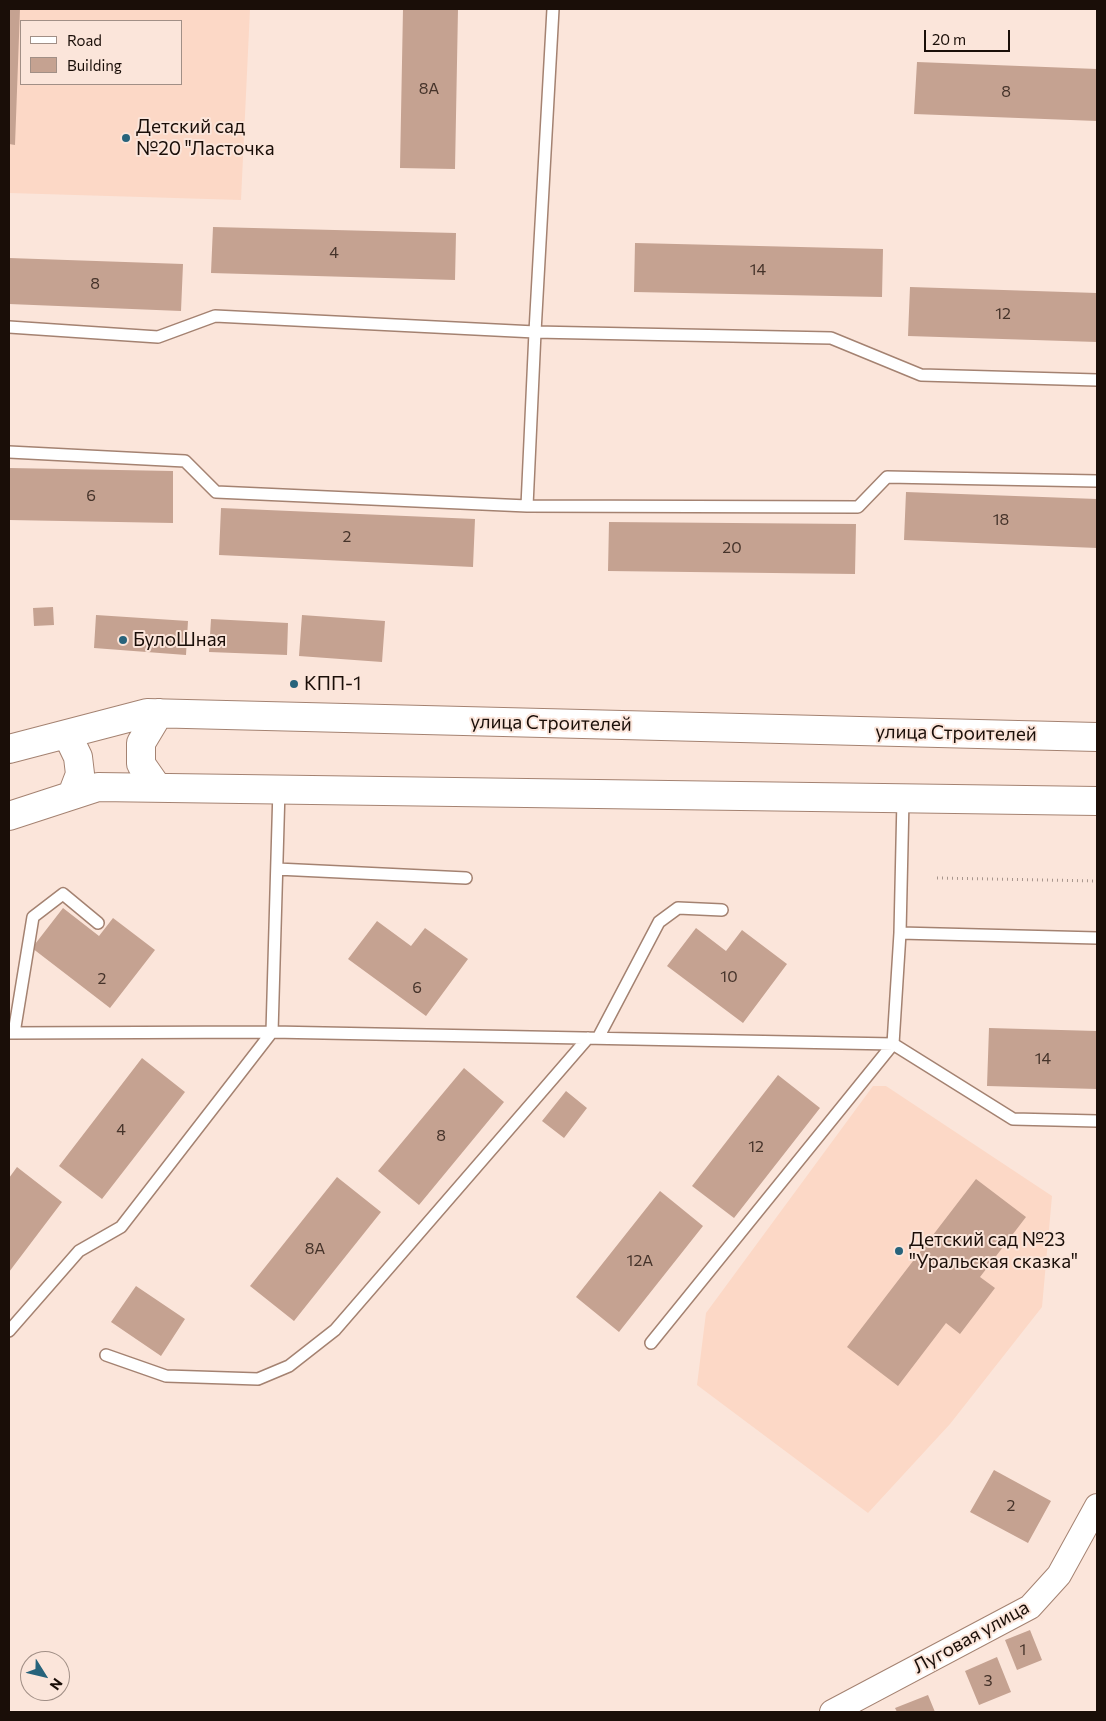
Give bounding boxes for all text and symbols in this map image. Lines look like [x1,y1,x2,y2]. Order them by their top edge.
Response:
legend [20,20,182,85]
scale bar [926,20,1012,52]
text: 20 m [932,30,966,48]
text: Road [67,31,102,49]
text: Building [67,56,122,74]
house number: 8А [419,79,439,99]
house number: 8 [1001,82,1011,102]
place label: Детский сад №20 "Ласточка [136,116,275,160]
marker: Детский сад №20 "Ласточка [120,132,132,144]
house number: 4 [329,243,339,263]
house number: 14 [750,260,766,280]
house number: 8 [90,274,100,294]
house number: 12 [995,304,1011,324]
house number: 6 [86,486,96,506]
house number: 18 [993,510,1009,530]
house number: 2 [343,527,351,547]
house number: 20 [722,538,742,558]
place label: БулоШная [133,629,227,651]
marker: БулоШная [117,634,129,646]
place label: КПП-1 [304,673,361,695]
marker: КПП-1 [288,678,300,690]
street label: улица Строителей [470,710,632,736]
street label: улица Строителей [875,720,1037,746]
house number: 10 [720,967,738,987]
house number: 2 [98,969,106,989]
house number: 6 [412,978,422,998]
house number: 14 [1035,1049,1051,1069]
house number: 4 [116,1120,126,1140]
house number: 8 [436,1126,446,1146]
house number: 12 [748,1137,764,1157]
place label: Детский сад №23 "Уральская сказка" [909,1229,1078,1273]
house number: 8А [305,1239,325,1259]
marker: Детский сад №23 "Уральская сказка" [893,1245,905,1257]
house number: 12А [627,1251,653,1271]
house number: 2 [1007,1496,1015,1516]
street label: Луговая улица [909,1596,1033,1678]
house number: 1 [1020,1640,1026,1660]
north arrow [20,1651,70,1701]
house number: 3 [983,1671,993,1691]
text: N [47,1675,67,1694]

